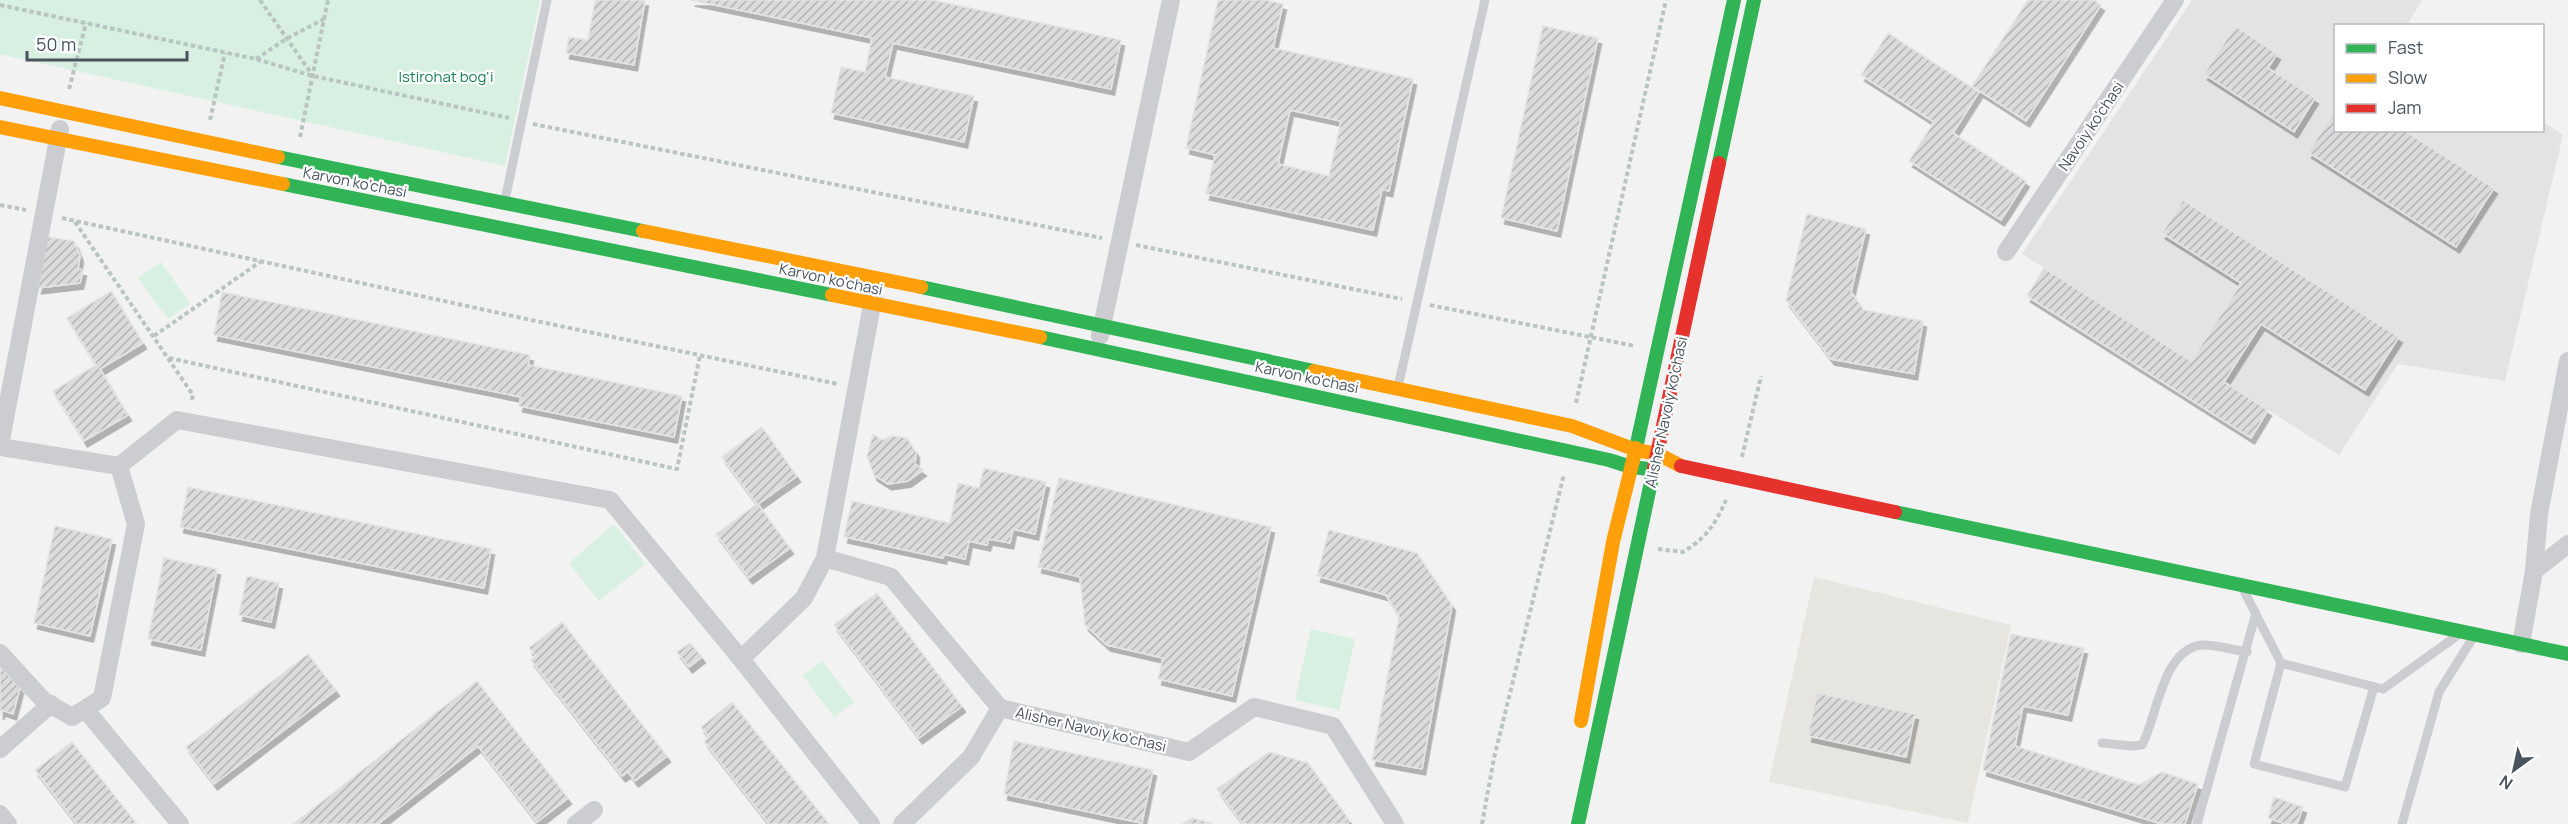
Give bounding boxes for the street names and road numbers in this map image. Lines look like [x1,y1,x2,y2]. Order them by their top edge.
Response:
street label: Navoiy ko'chasi [2053,77,2129,175]
street label: Karvon ko'chasi [301,162,409,202]
street label: Karvon ko'chasi [777,258,885,300]
street label: Alisher Navoiy ko'chasi [1640,334,1692,490]
street label: Karvon ko'chasi [1253,356,1361,398]
street label: Alisher Navoiy ko'chasi [1014,701,1168,757]

